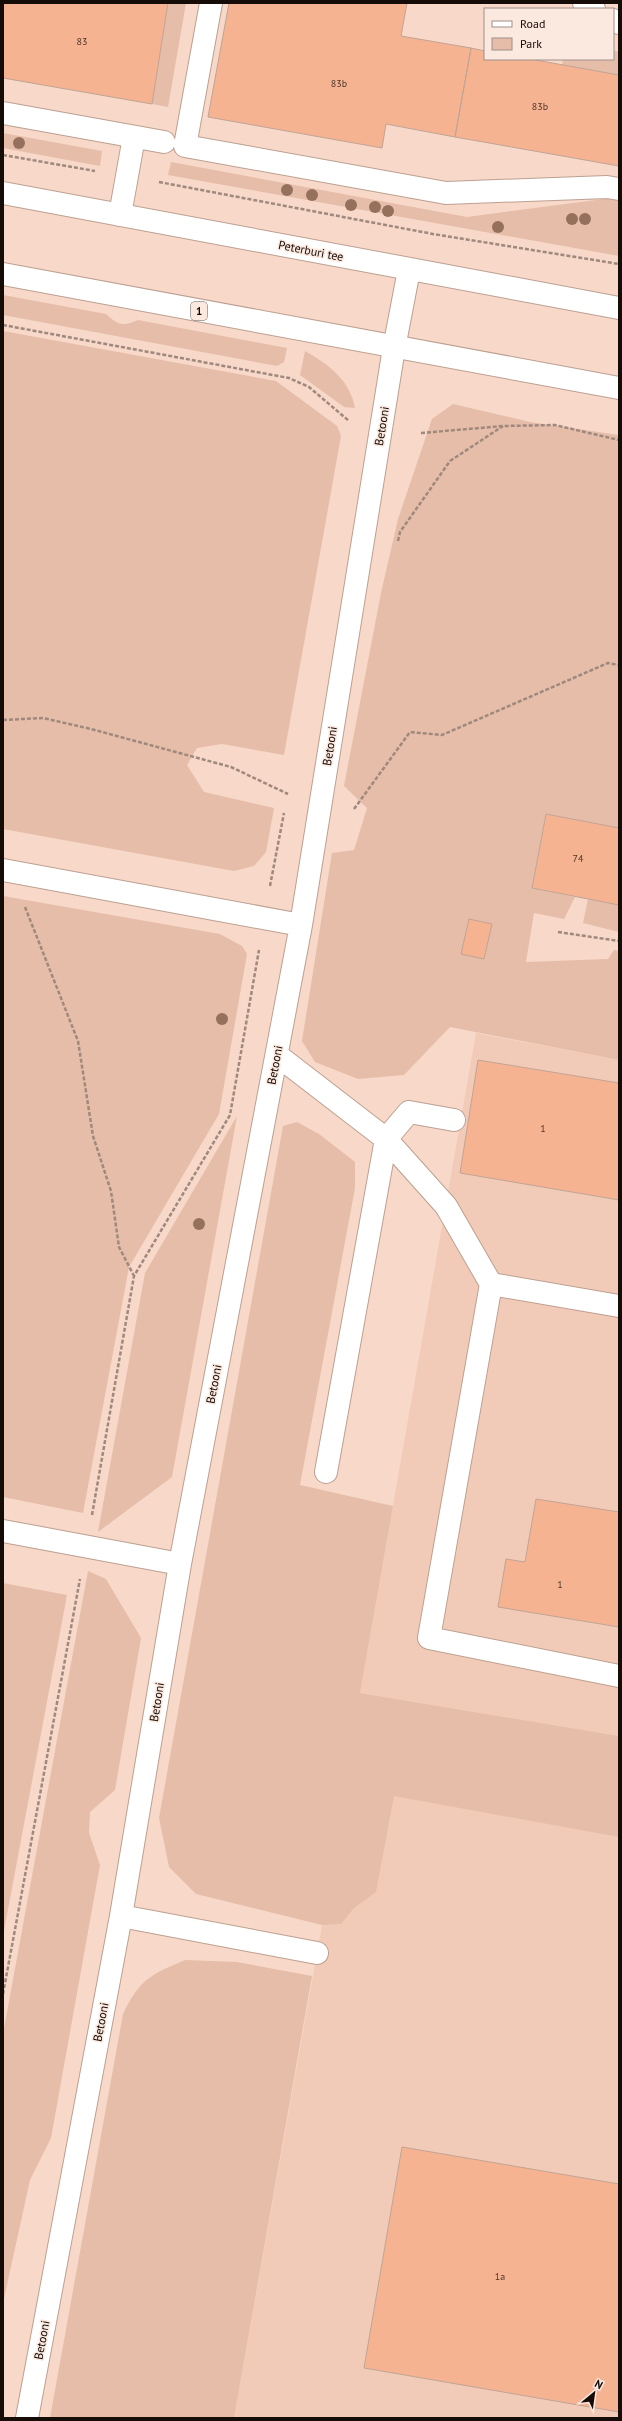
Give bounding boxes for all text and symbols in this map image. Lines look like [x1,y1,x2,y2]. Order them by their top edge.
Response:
legend [484,8,614,60]
text: Road [520,16,545,31]
house number: 83 [77,35,87,48]
text: Park [520,36,542,51]
house number: 83b [331,77,347,90]
house number: 83b [532,100,548,113]
street label: Peterburi tee [277,237,345,264]
road number: 1 [191,302,207,320]
street label: Betooni [371,405,392,447]
street label: Betooni [319,725,340,767]
house number: 74 [573,852,584,865]
street label: Betooni [263,1044,286,1086]
house number: 1 [540,1122,546,1135]
street label: Betooni [202,1363,225,1405]
house number: 1 [557,1578,563,1591]
street label: Betooni [146,1681,167,1723]
street label: Betooni [89,2001,112,2043]
house number: 1a [495,2270,505,2283]
street label: Betooni [30,2319,53,2361]
north arrow [574,2373,614,2413]
text: N [592,2376,605,2392]

